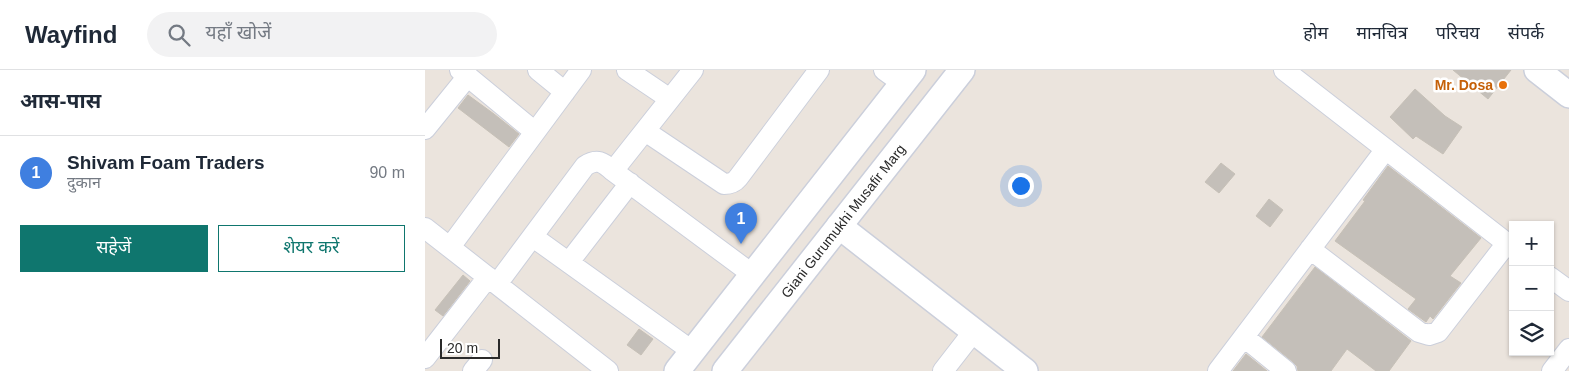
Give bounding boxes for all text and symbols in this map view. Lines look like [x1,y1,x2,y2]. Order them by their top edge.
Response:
search box [147,12,497,57]
text: Wayfind [25,21,117,48]
icon: search [165,21,193,49]
text: यहाँ खोजें [205,22,271,43]
text: होम [1303,23,1328,43]
text: मानचित्र [1356,23,1408,43]
text: परिचय [1436,23,1480,43]
text: संपर्क [1508,23,1544,43]
place label: Mr. Dosa [1435,77,1493,93]
marker: Mr. Dosa [1497,79,1509,91]
text: आस-पास [20,89,101,112]
street label: Giani Gurumukhi Musafir Marg [778,141,908,301]
text: Shivam Foam Traders [67,152,264,173]
text: 1 [32,164,40,181]
text: 90 m [369,164,405,181]
your location [1008,173,1034,199]
text: दुकान [67,174,101,191]
pin: 1 [725,203,757,244]
map controls [1509,221,1554,356]
button: + [1509,221,1554,266]
button: सहेजें [20,225,208,272]
button: शेयर करें [218,225,405,272]
button: − [1509,266,1554,311]
button: layers [1509,311,1554,356]
scale bar [440,336,500,359]
text: 20 m [447,340,478,356]

